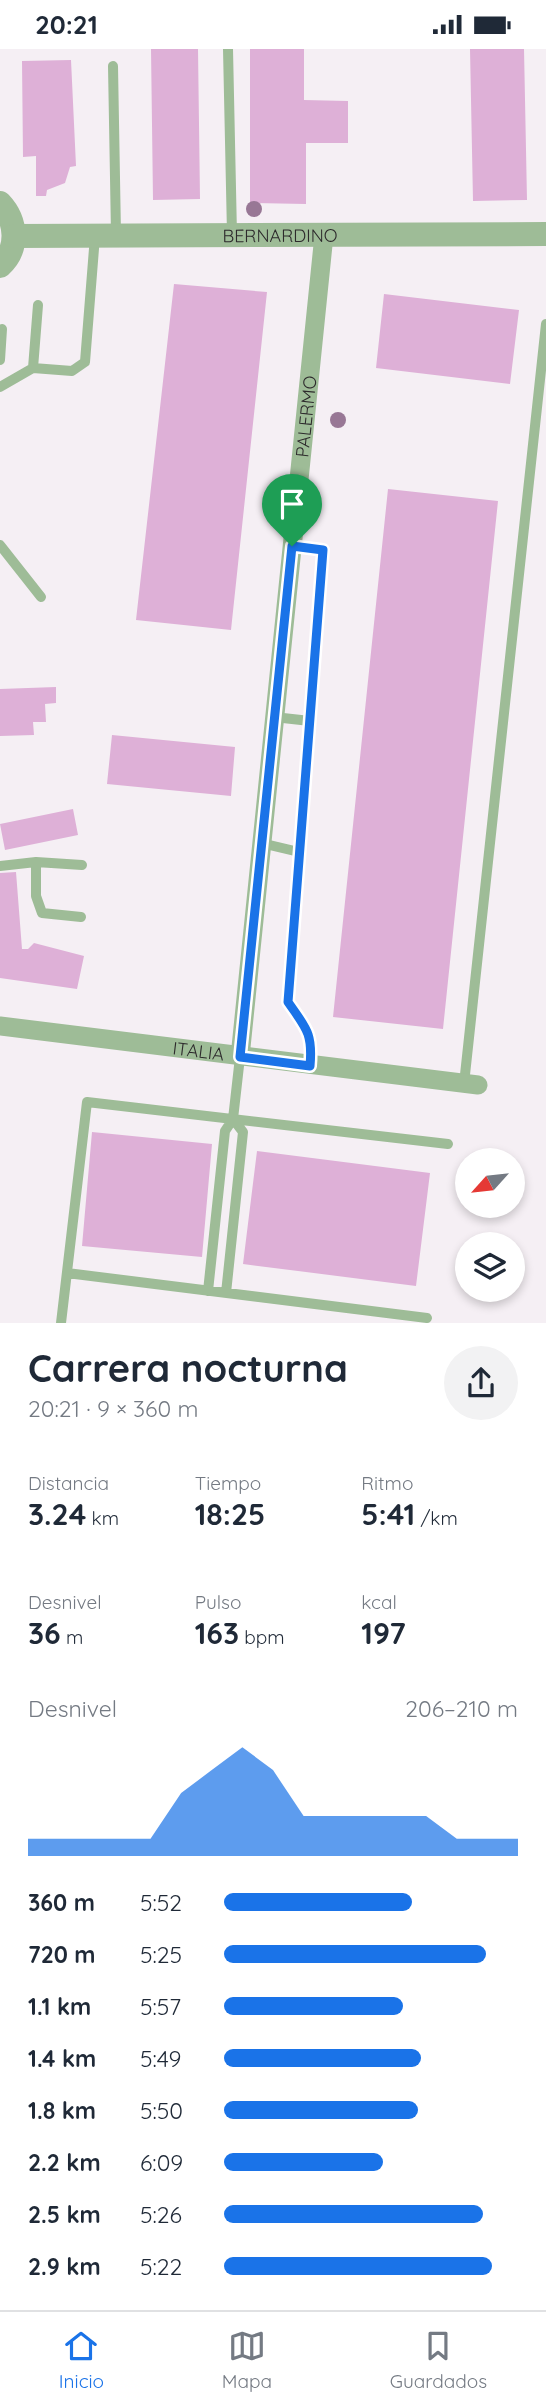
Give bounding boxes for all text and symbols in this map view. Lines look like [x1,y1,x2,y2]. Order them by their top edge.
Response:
text: 20:21 [35,8,98,41]
street label: BERNARDINO [222,223,338,247]
street label: PALERMO [290,374,321,458]
pin [262,474,322,546]
icon: arrive [273,485,311,523]
street label: ITALIA [171,1036,226,1065]
north arrow [455,1148,525,1218]
map controls [455,1148,525,1302]
button: layers [455,1232,525,1302]
text: Carrera nocturna [28,1344,348,1392]
button: share [444,1346,518,1420]
text: 20:21 · 9 × 360 m [28,1394,198,1423]
text: Distancia [28,1471,109,1495]
text: Tiempo [195,1471,261,1495]
text: Ritmo [361,1471,413,1495]
text: 3.24 [28,1495,86,1533]
text: 18:25 [195,1495,265,1533]
text: 5:41 [361,1495,415,1533]
text: km [86,1506,119,1530]
text: /km [415,1506,458,1530]
text: Desnivel [28,1590,102,1614]
text: Pulso [195,1590,241,1614]
text: kcal [361,1590,397,1614]
text: 36 [28,1614,61,1652]
text: 163 [195,1614,239,1652]
text: 197 [361,1614,406,1652]
text: m [61,1625,83,1649]
text: bpm [239,1625,285,1649]
text: Desnivel [28,1694,117,1723]
text: 206–210 m [405,1694,518,1723]
text: 360 m [28,1888,95,1917]
text: 5:52 [140,1888,182,1917]
text: 720 m [28,1940,95,1969]
text: 5:25 [140,1940,182,1969]
text: 1.1 km [28,1992,91,2021]
text: 5:57 [140,1992,181,2021]
text: 1.4 km [28,2044,96,2073]
text: 5:49 [140,2044,181,2073]
text: 1.8 km [28,2096,96,2125]
text: 5:50 [140,2096,183,2125]
text: 2.2 km [28,2148,101,2177]
text: 6:09 [140,2148,183,2177]
text: 2.5 km [28,2200,101,2229]
text: 5:26 [140,2200,182,2229]
text: 2.9 km [28,2252,101,2281]
text: 5:22 [140,2252,182,2281]
tab: Inicio [59,2327,104,2393]
tab: Mapa [222,2327,272,2393]
tab: Guardados [390,2327,487,2393]

